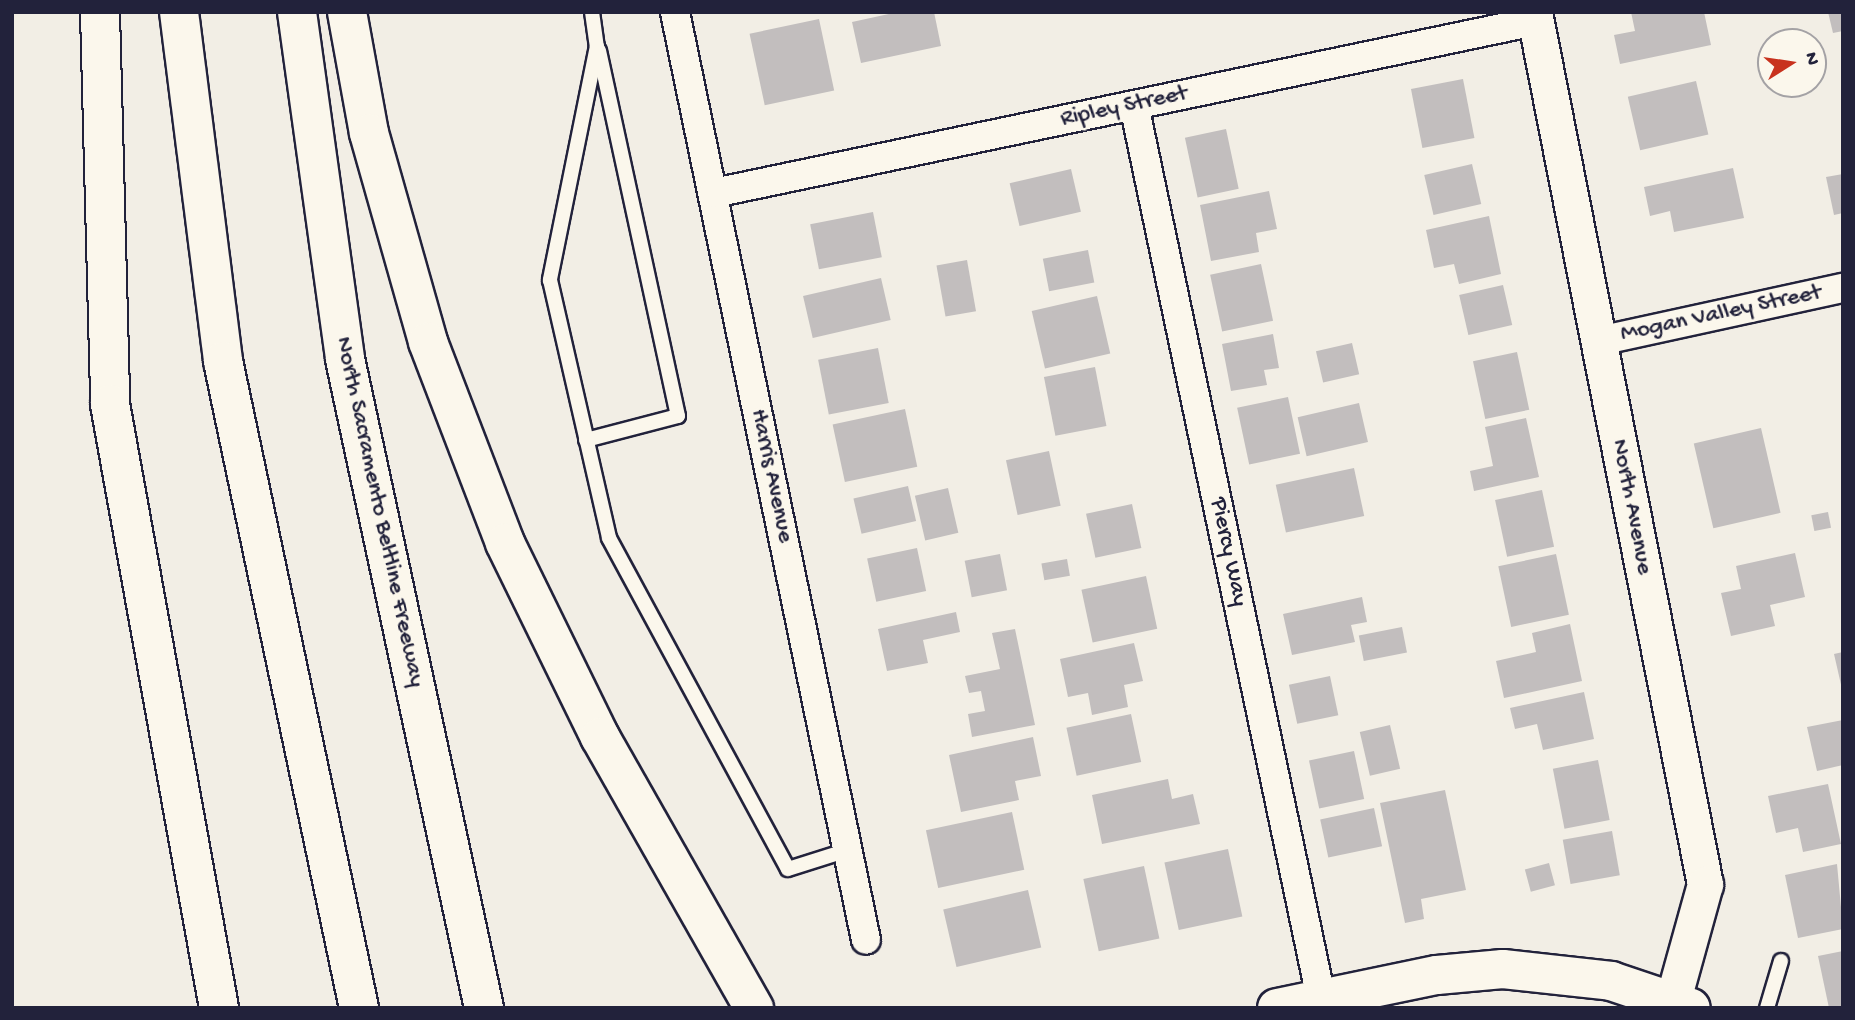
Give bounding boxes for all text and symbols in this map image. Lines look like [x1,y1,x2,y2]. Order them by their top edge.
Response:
north arrow [1757,28,1827,98]
text: N [1799,50,1824,67]
street label: Ripley Street [1058,80,1190,134]
street label: Mogan Valley Street [1618,279,1824,349]
street label: North Sacramento Beltline Freeway [328,334,430,690]
street label: Harris Avenue [743,407,799,545]
street label: North Avenue [1604,437,1658,577]
street label: Piercy Way [1202,495,1254,609]

